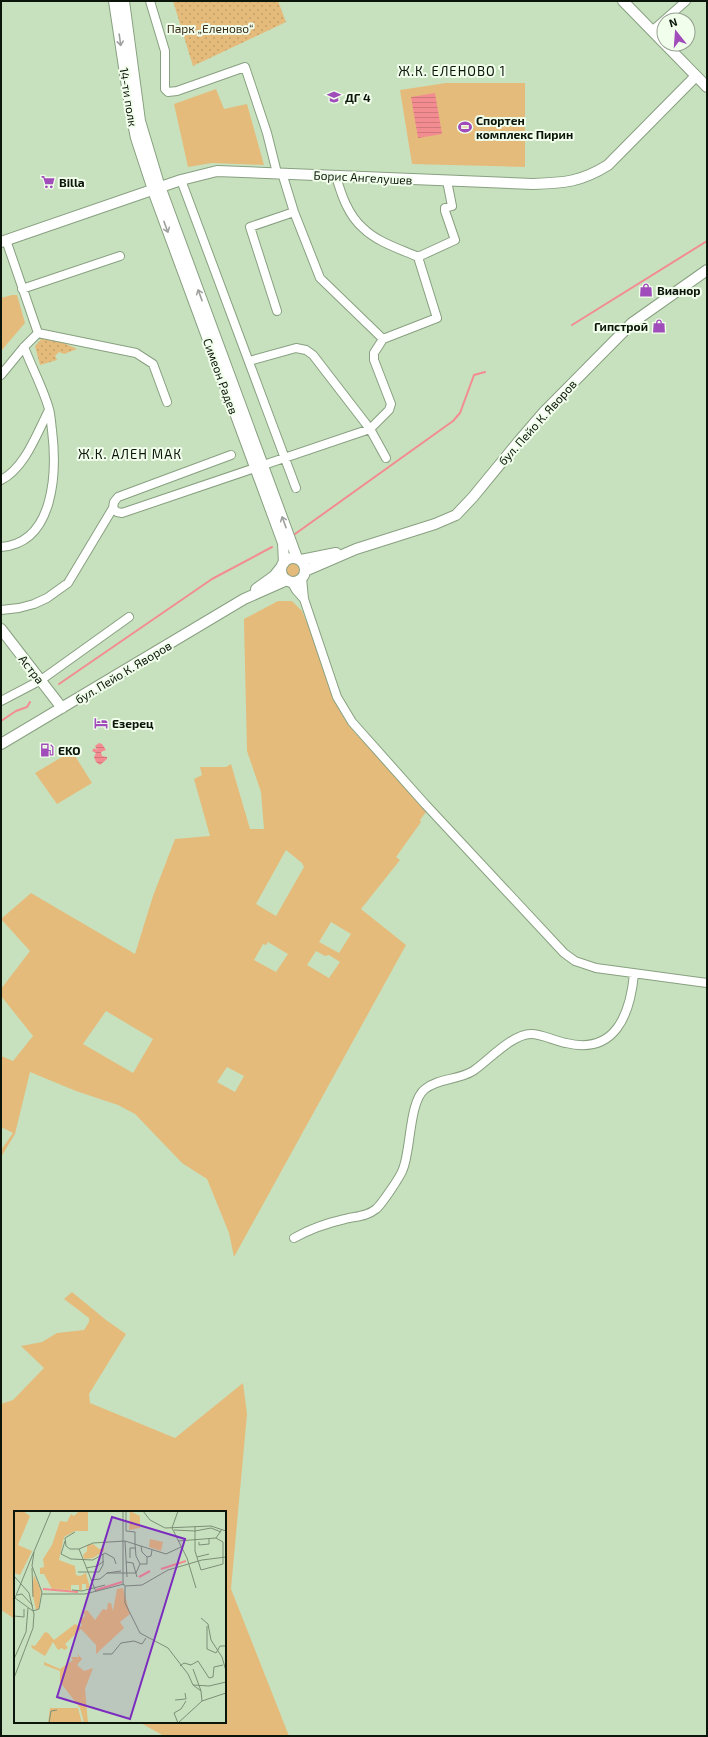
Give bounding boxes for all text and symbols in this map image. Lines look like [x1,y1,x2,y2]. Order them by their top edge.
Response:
north arrow [656,12,696,52]
text: N [667,15,679,29]
park label: Парк „Еленово“ [167,21,253,35]
one-way arrow [116,33,124,46]
district label: Ж.К. ЕЛЕНОВО 1 [398,63,506,79]
street label: 14-ти полк [117,67,141,128]
school or university icon: ДГ 4 [326,89,342,105]
place label: ДГ 4 [345,90,371,104]
place label: Спортен комплекс Пирин [476,113,573,141]
sports icon: Спортен комплекс Пирин [457,119,473,135]
street label: Борис Ангелушев [313,167,413,188]
supermarket icon: Billa [40,174,56,190]
place label: Billa [59,175,85,189]
one-way arrow [163,220,171,232]
shop icon: Вианор [638,282,654,298]
place label: Вианор [657,283,701,297]
one-way arrow [196,289,204,301]
shop icon: Гипстрой [651,318,667,334]
place label: Гипстрой [594,319,648,333]
street label: Симеон Радев [201,336,241,416]
street label: бул. Пейо К. Яворов [495,376,580,468]
district label: Ж.К. АЛЕН МАК [78,446,182,462]
one-way arrow [280,516,287,529]
street label: бул. Пейо К. Яворов [72,638,174,707]
street label: Астра [16,652,48,686]
hotel icon: Езерец [93,715,109,731]
place label: Езерец [112,716,154,730]
fuel station icon: EKO [39,742,55,758]
place label: EKO [58,743,81,757]
inset map [14,1511,226,1723]

